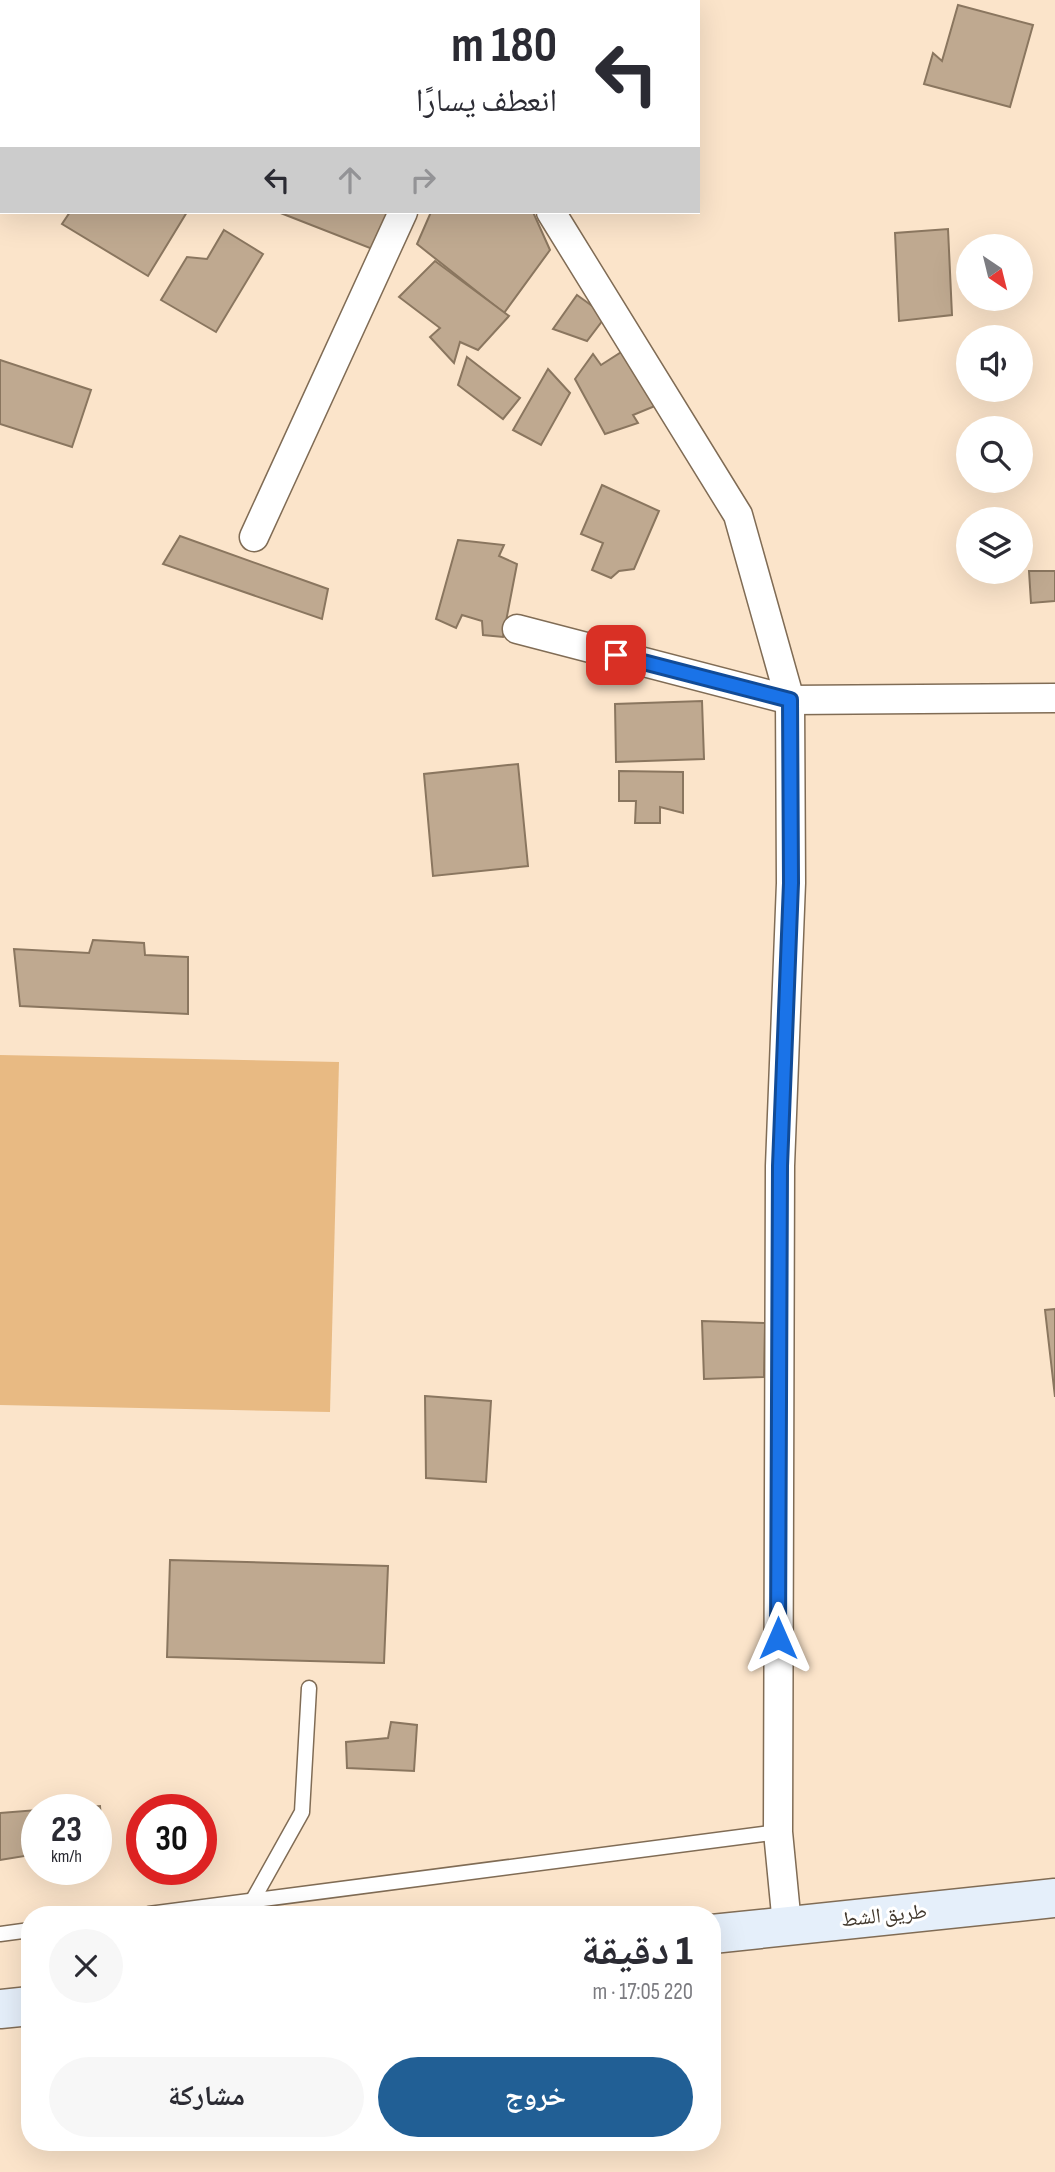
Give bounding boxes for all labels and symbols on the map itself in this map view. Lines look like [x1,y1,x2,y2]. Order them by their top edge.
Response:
north arrow [956,234,1032,312]
pin [586,625,646,685]
position arrow [741,1601,815,1675]
speed limit sign: 30 [126,1794,217,1885]
street label: طريق الشط [840,1899,928,1932]

